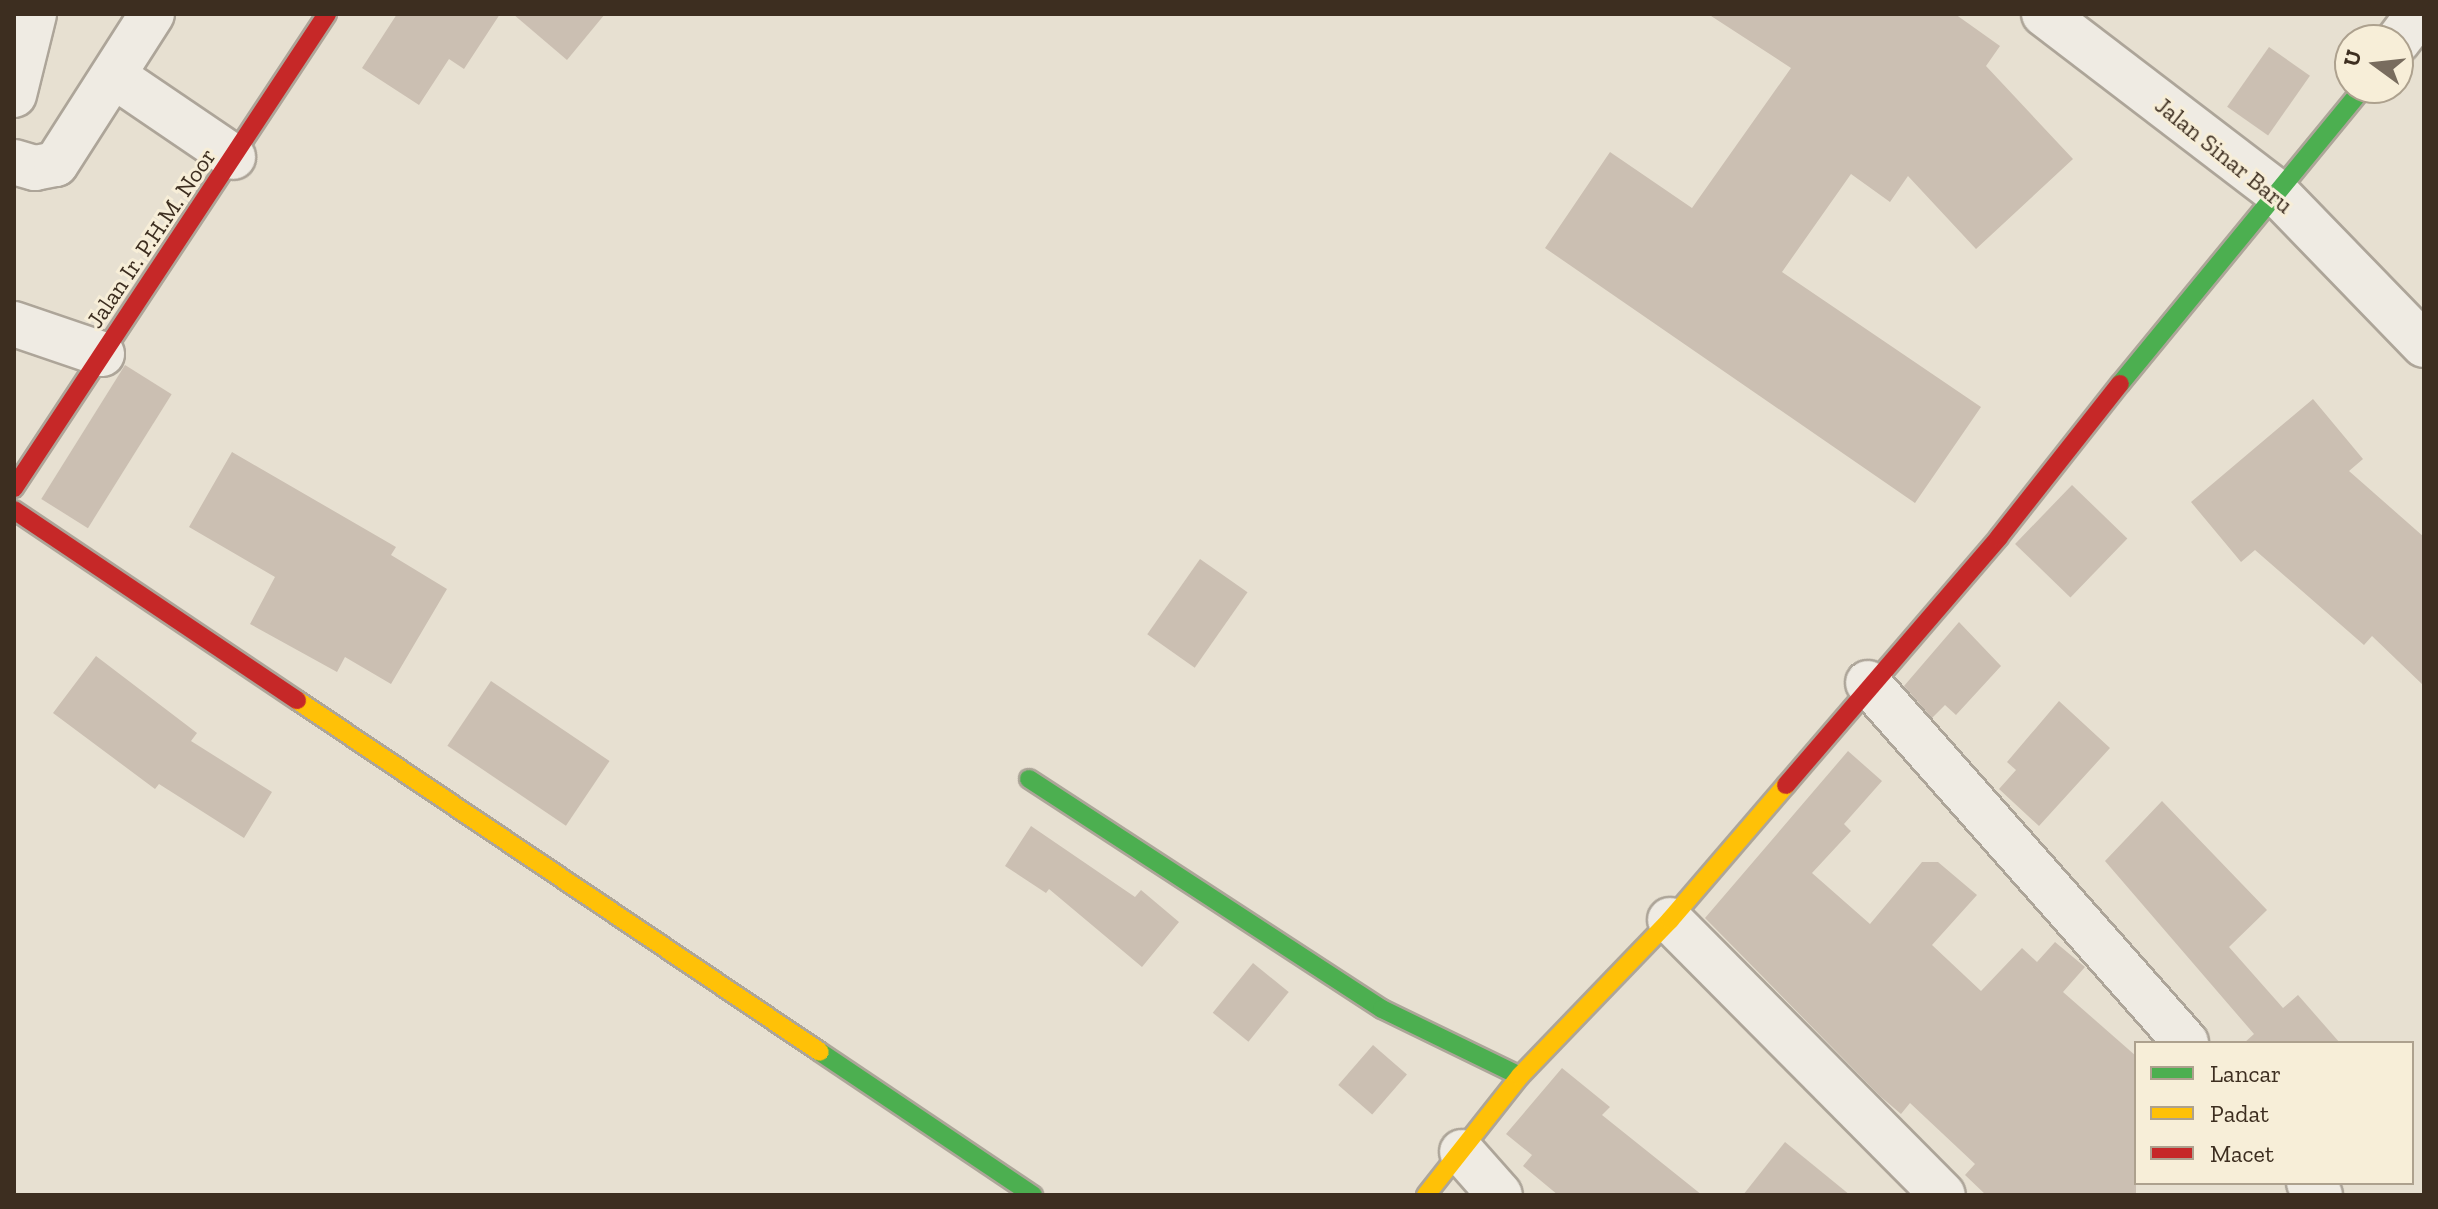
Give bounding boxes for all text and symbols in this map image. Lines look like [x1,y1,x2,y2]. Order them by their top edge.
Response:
north arrow [2334,24,2414,104]
text: U [2337,47,2367,69]
street label: Jalan Sinar Baru [2149,91,2299,219]
street label: Jalan Ir. P.H.M. Noor [80,143,222,333]
legend [2134,1041,2414,1185]
text: Lancar [2210,1059,2281,1088]
text: Padat [2210,1099,2269,1128]
text: Macet [2210,1139,2274,1168]

